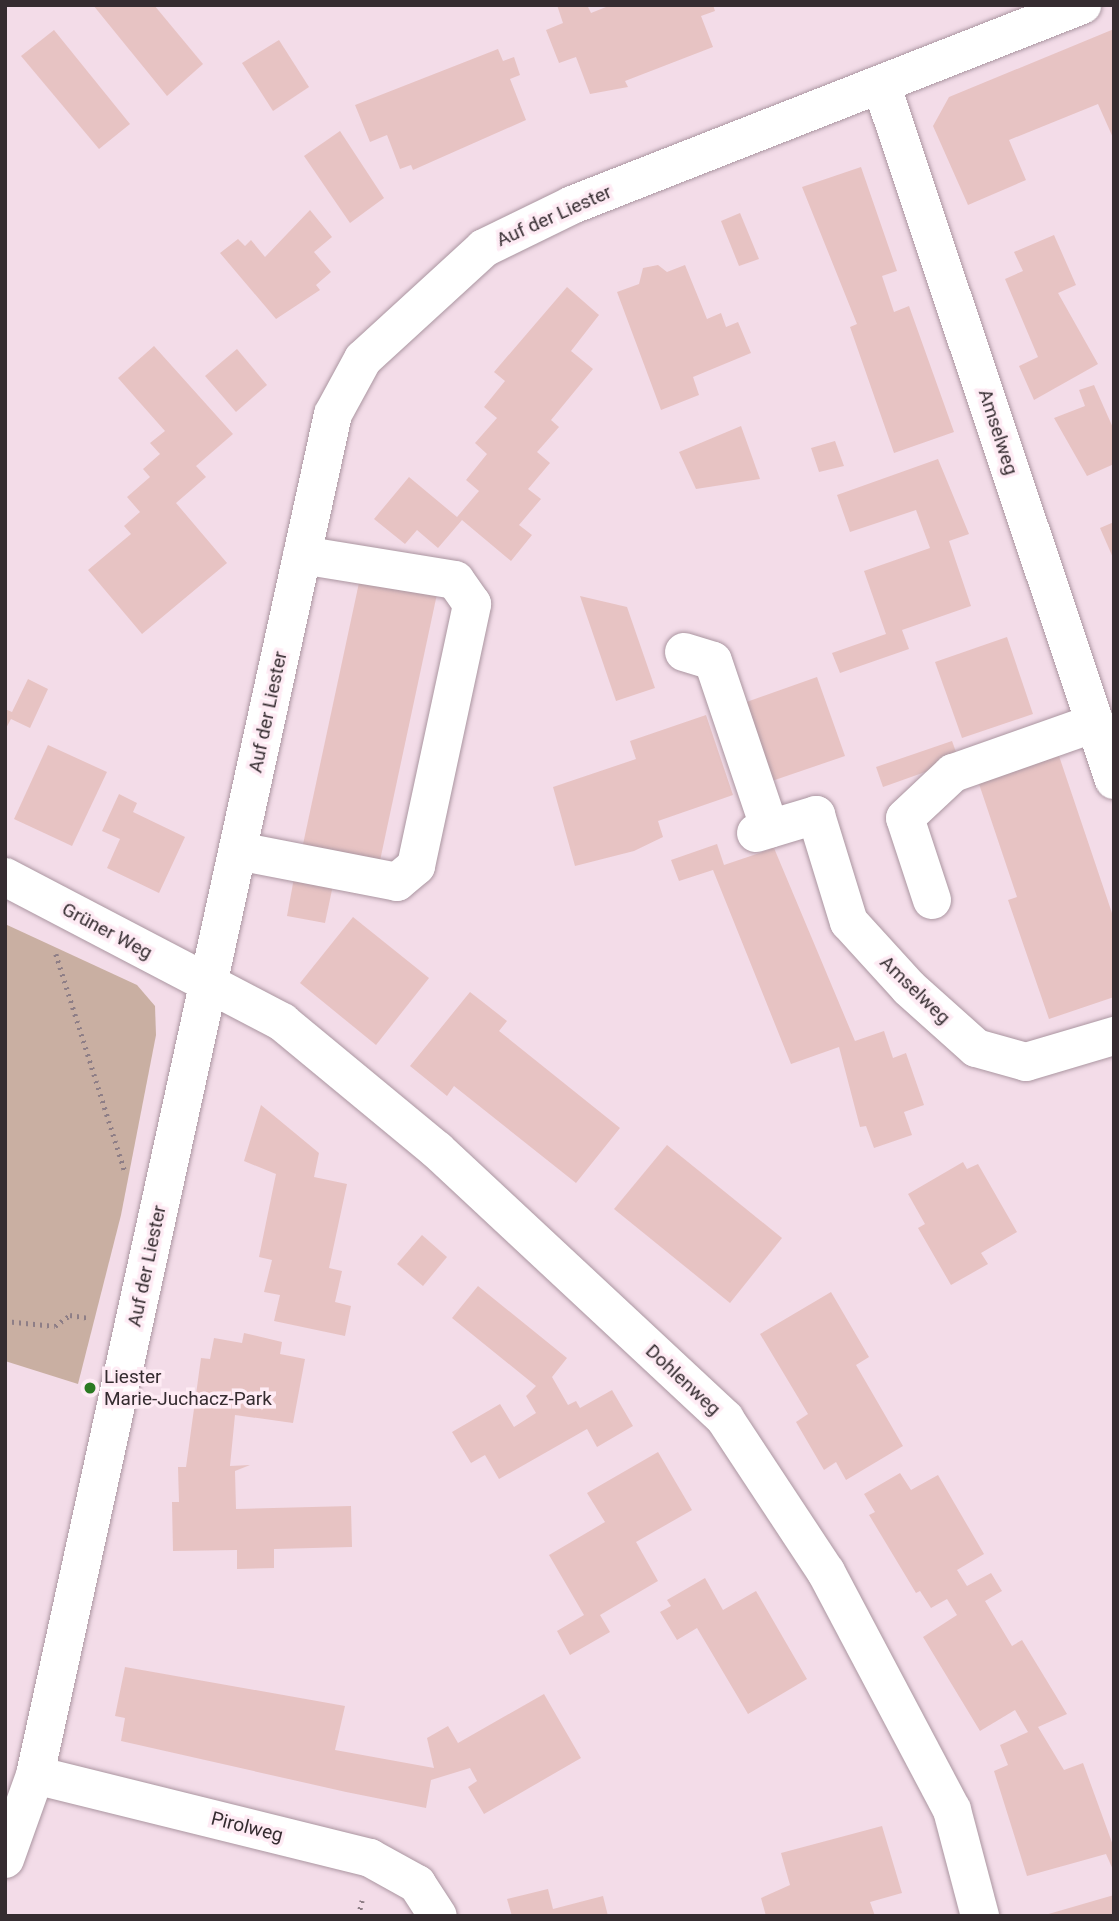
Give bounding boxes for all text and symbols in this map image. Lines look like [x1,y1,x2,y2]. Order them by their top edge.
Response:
street label: Auf der Liester [493,180,615,252]
street label: Amselweg [973,386,1023,478]
street label: Auf der Liester [244,649,292,775]
street label: Grüner Weg [58,898,156,964]
street label: Amselweg [875,951,955,1029]
street label: Auf der Liester [123,1203,171,1329]
street label: Dohlenweg [641,1340,725,1420]
place label: Liester Marie-Juchacz-Park [104,1366,272,1410]
marker: Liester Marie-Juchacz-Park [82,1380,98,1396]
street label: Pirolweg [209,1807,285,1847]

